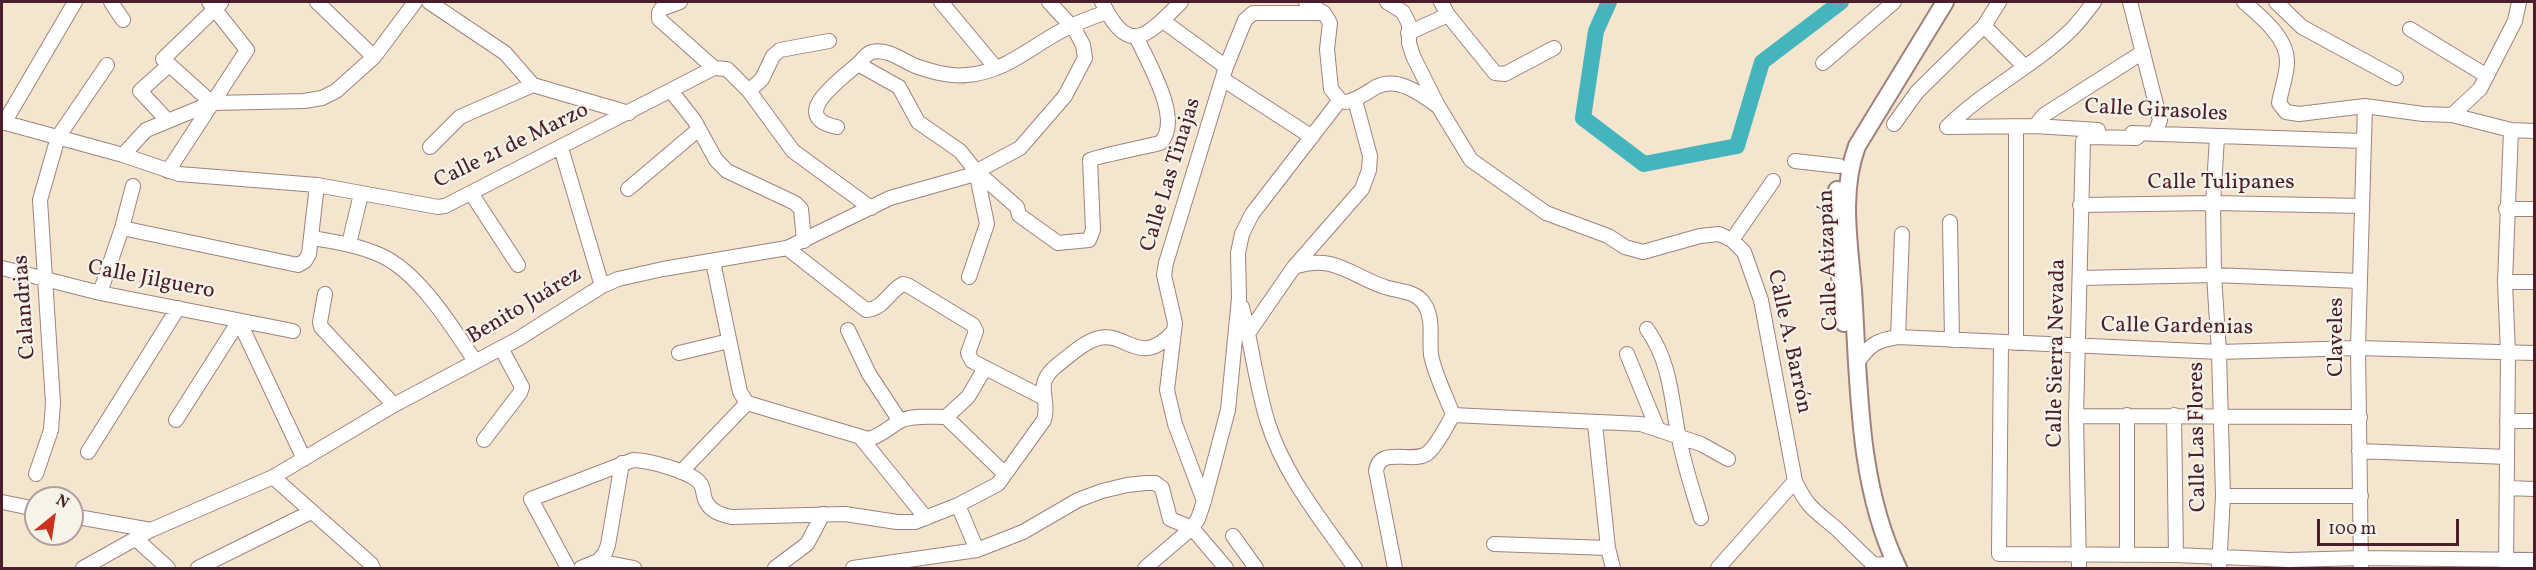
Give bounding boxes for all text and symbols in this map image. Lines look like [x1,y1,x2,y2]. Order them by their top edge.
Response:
street label: Calle Las Tinajas [1136,95,1208,255]
street label: Calle Girasoles [2084,95,2228,129]
street label: Calle 21 de Marzo [430,98,594,196]
street label: Calle Tulipanes [2147,171,2295,197]
street label: Calle Atizapán [1814,189,1846,331]
street label: Calandrias [9,254,43,360]
street label: Calle Jilguero [85,256,217,306]
street label: Calle Sierra Nevada [2043,258,2073,448]
street label: Benito Juárez [463,263,587,351]
street label: Calle A. Barrón [1760,268,1816,416]
street label: Claveles [2325,297,2351,377]
street label: Calle Gardenias [2101,313,2253,343]
street label: Calle Las Flores [2184,362,2214,512]
north arrow [24,486,84,546]
text: N [51,490,73,515]
scale bar [2320,507,2462,545]
text: 100 m [2328,517,2377,542]

